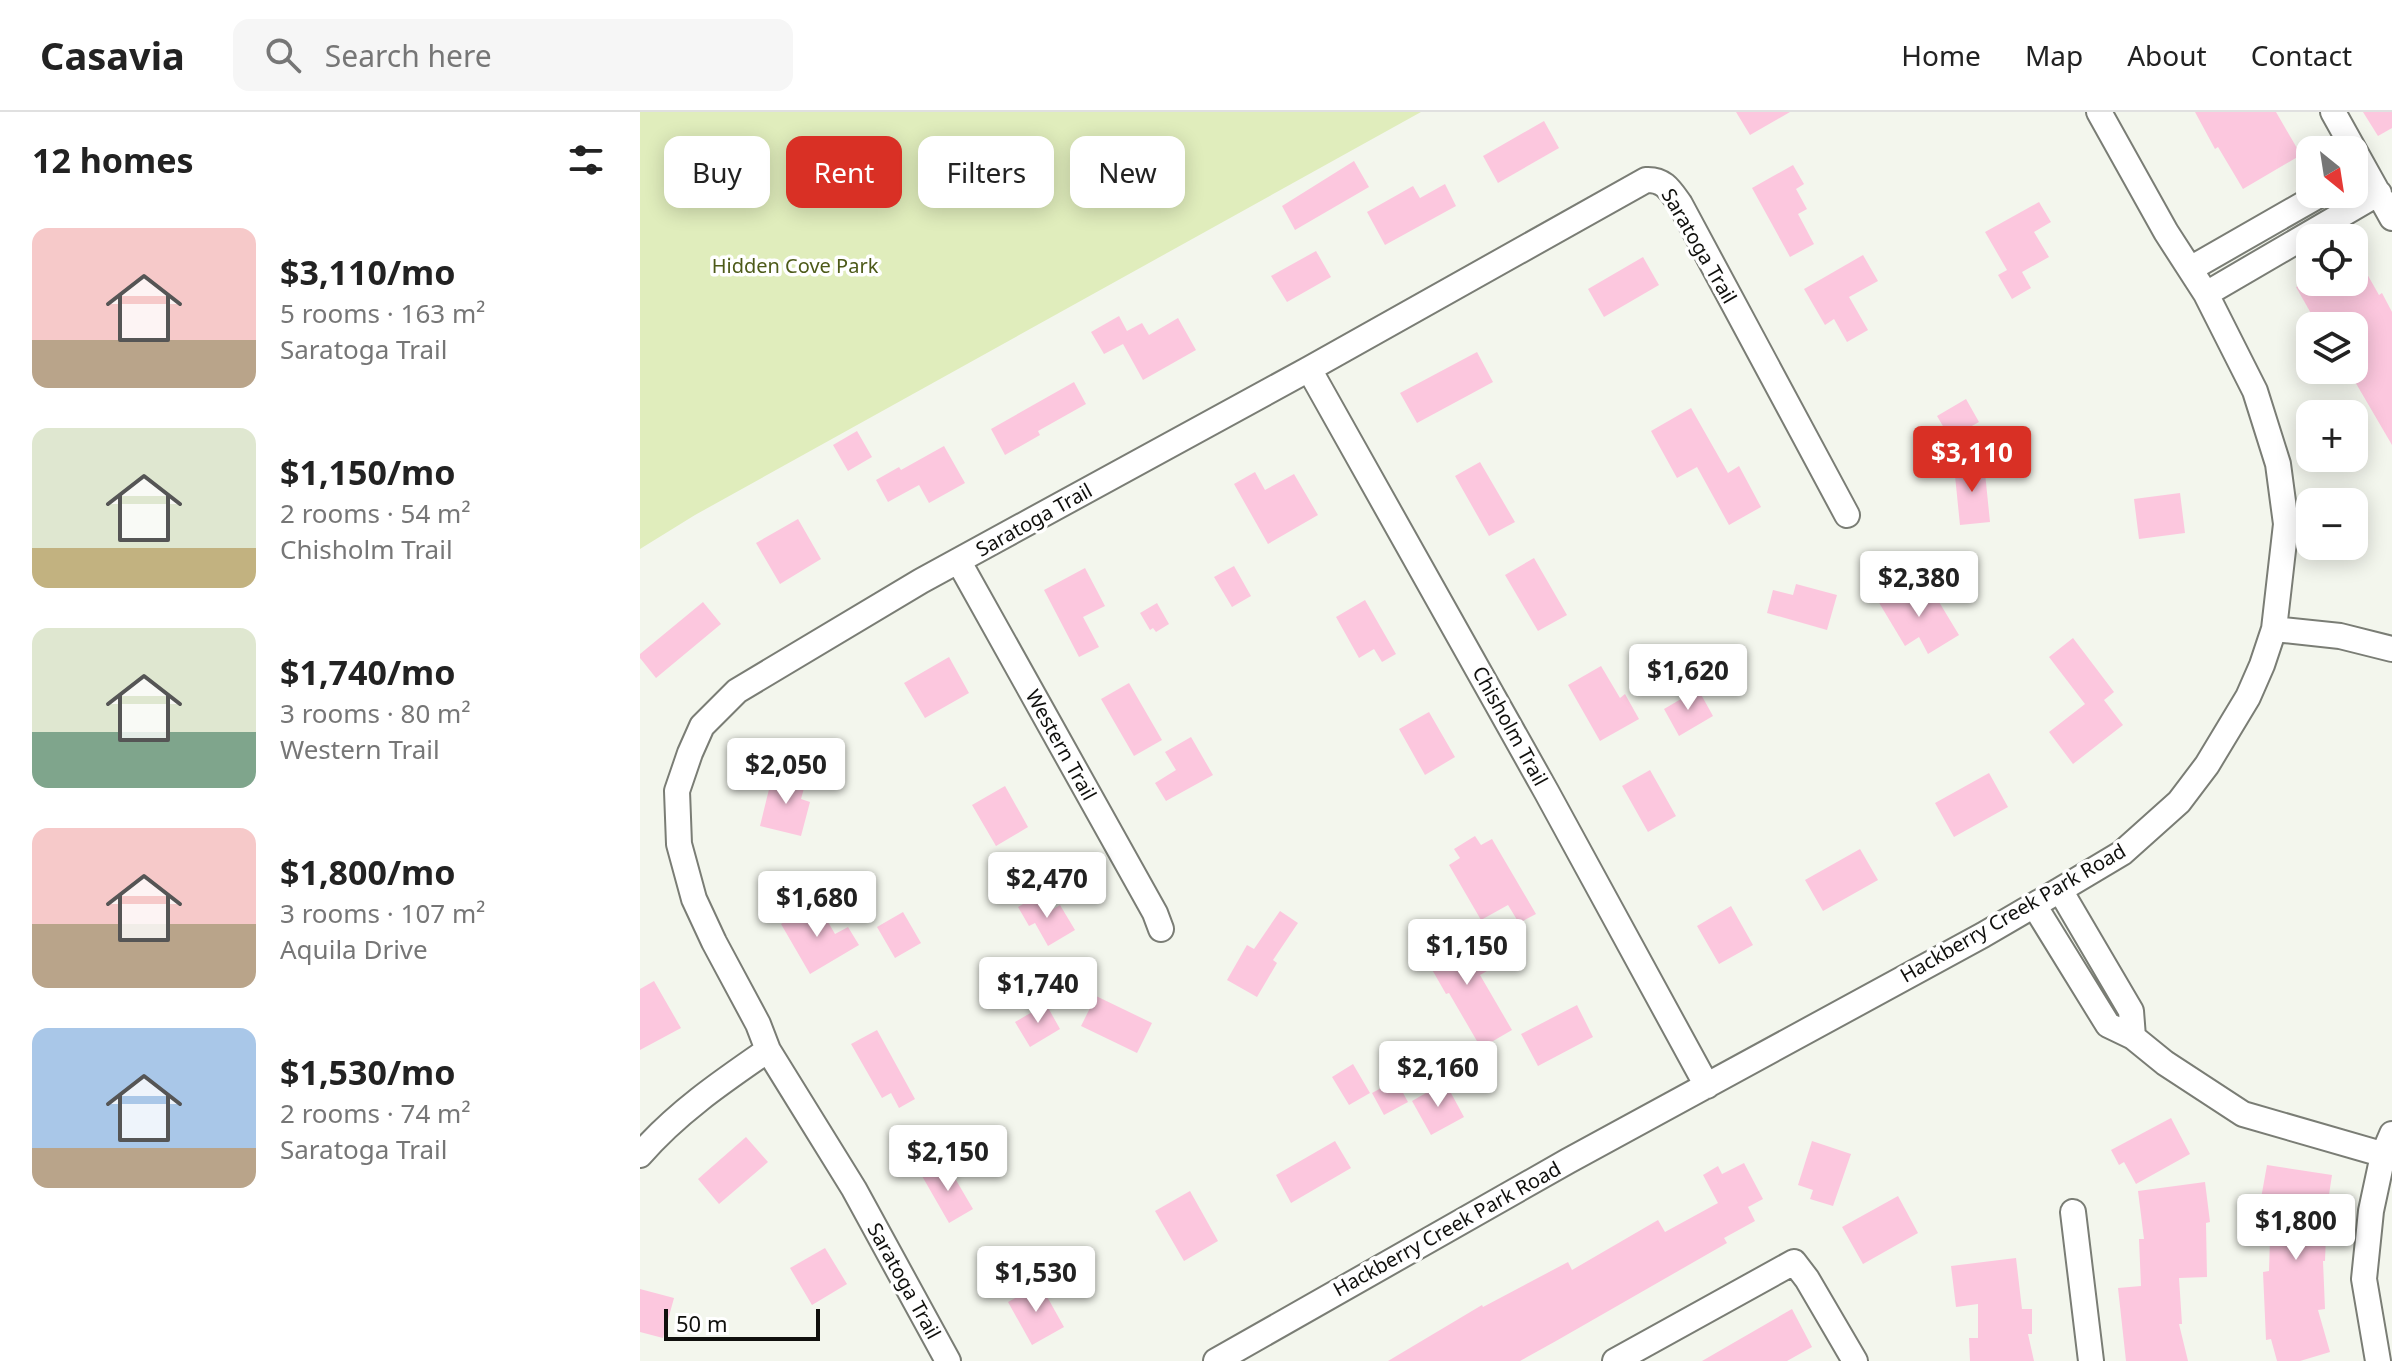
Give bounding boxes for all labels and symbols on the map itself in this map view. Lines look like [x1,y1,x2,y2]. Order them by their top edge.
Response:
north arrow [2296,136,2368,208]
street label: Saratoga Trail [1656,183,1743,308]
park label: Hidden Cove Park [712,252,879,279]
pin: $3,110 [1907,426,2037,494]
street label: Saratoga Trail [971,477,1097,563]
pin: $2,380 [1854,551,1984,619]
pin: $1,620 [1623,644,1753,712]
street label: Chisholm Trail [1466,661,1554,790]
street label: Western Trail [1020,684,1103,805]
pin: $2,050 [721,738,851,806]
street label: Hackberry Creek Park Road [1895,837,2130,988]
pin: $2,470 [982,852,1112,920]
pin: $1,680 [752,871,882,939]
pin: $1,150 [1402,919,1532,987]
pin: $1,740 [973,957,1103,1025]
pin: $2,160 [1373,1041,1503,1109]
pin: $2,150 [883,1125,1013,1193]
street label: Hackberry Creek Park Road [1328,1155,1565,1302]
pin: $1,800 [2231,1194,2361,1262]
street label: Saratoga Trail [861,1218,947,1344]
pin: $1,530 [971,1246,1101,1314]
scale bar [664,1305,820,1341]

